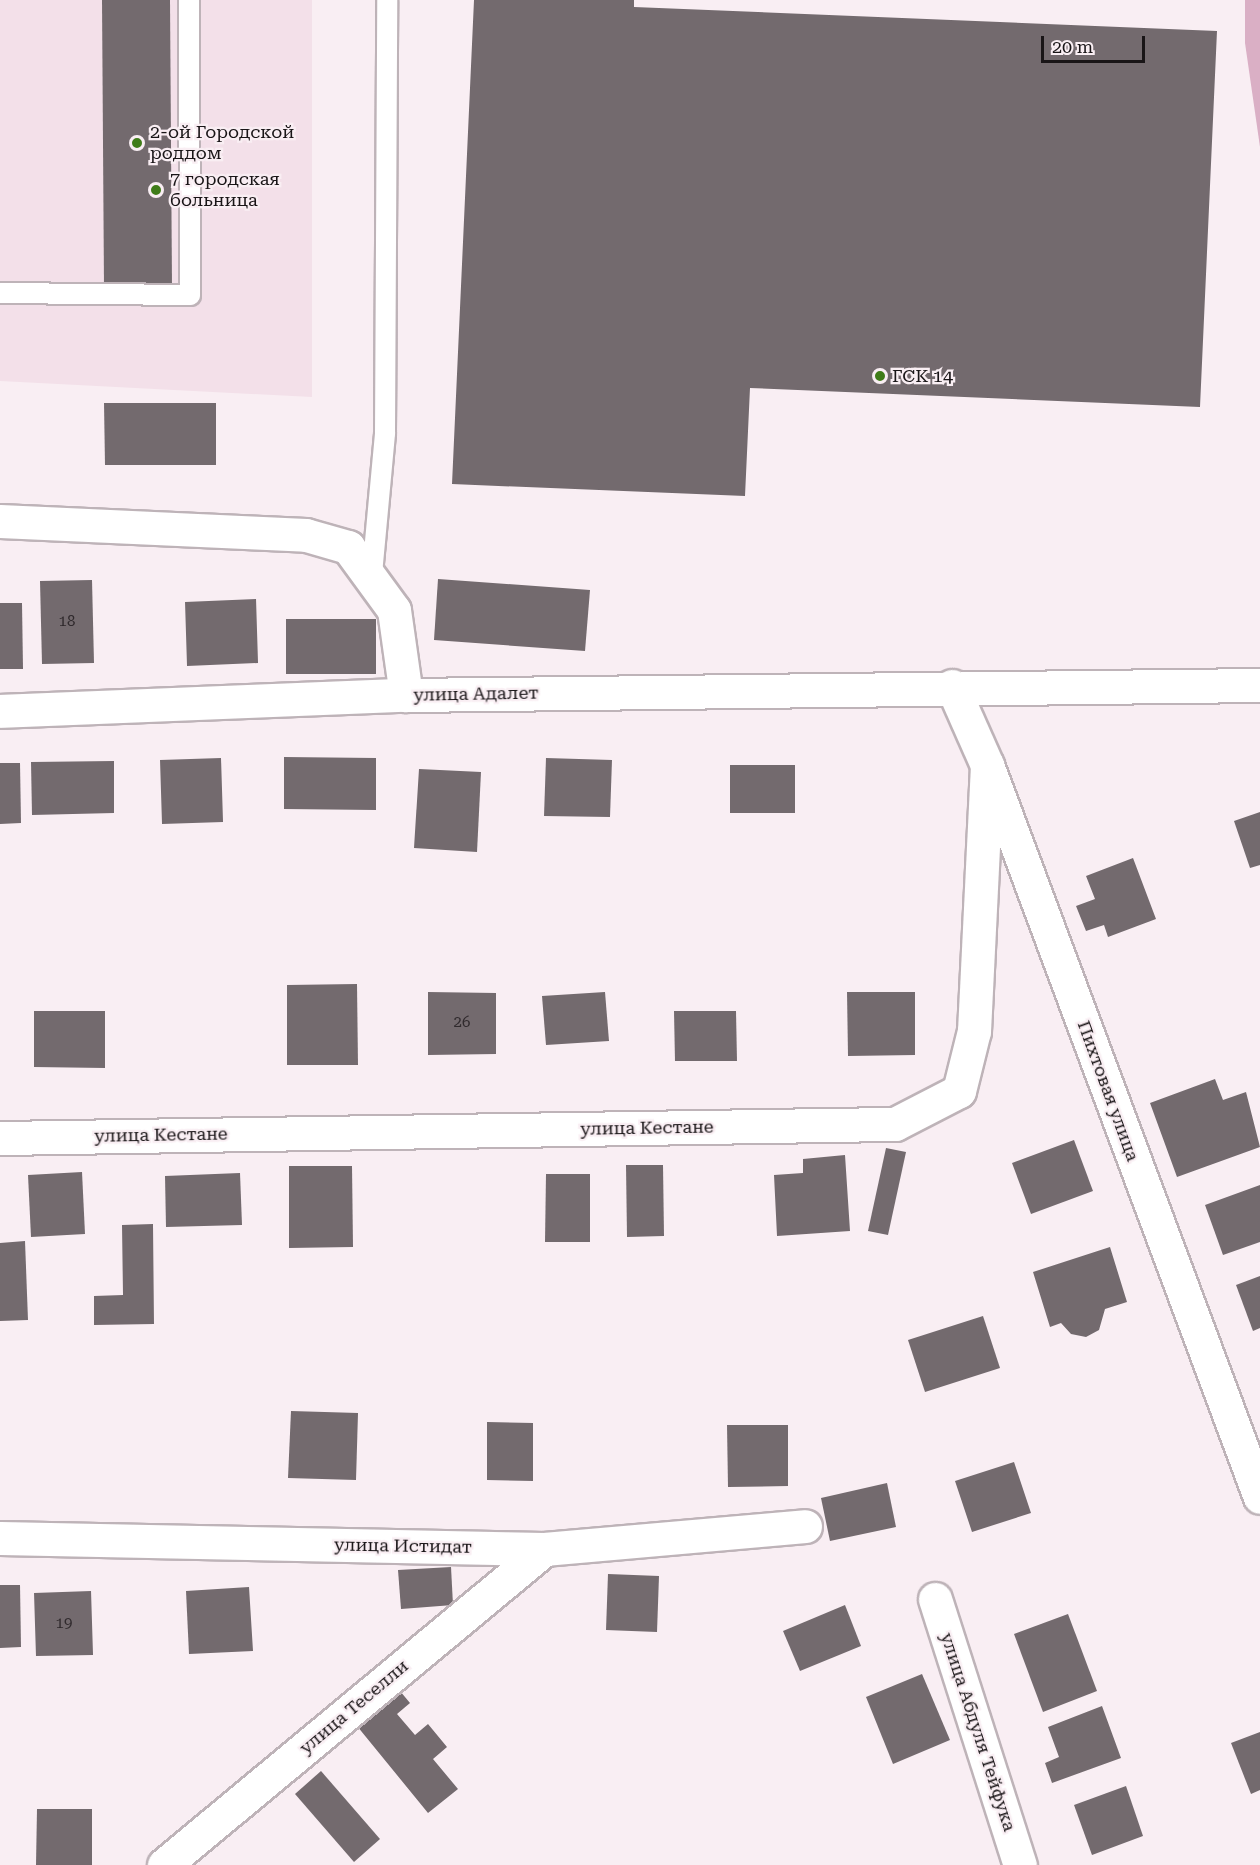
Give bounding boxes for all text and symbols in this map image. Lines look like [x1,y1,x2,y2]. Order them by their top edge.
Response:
scale bar [1044,24,1148,62]
text: 20 m [1052,36,1093,57]
place label: 2-ой Городской роддом [150,122,294,164]
marker: 2-ой Городской роддом [128,134,146,152]
place label: 7 городская больница [170,169,280,212]
marker: 7 городская больница [147,181,165,199]
place label: ГСК 14 [892,365,953,387]
marker: ГСК 14 [873,369,887,383]
house number: 18 [59,613,75,631]
street label: улица Адалет [413,682,539,706]
house number: 26 [454,1014,470,1032]
street label: Пихтовая улица [1073,1018,1143,1164]
street label: улица Кестане [580,1116,714,1140]
street label: улица Кестане [94,1123,228,1147]
street label: улица Истидат [334,1534,472,1558]
house number: 19 [56,1615,72,1633]
street label: улица Абдуля Тейфука [936,1630,1020,1834]
street label: улица Теселли [295,1655,413,1759]

